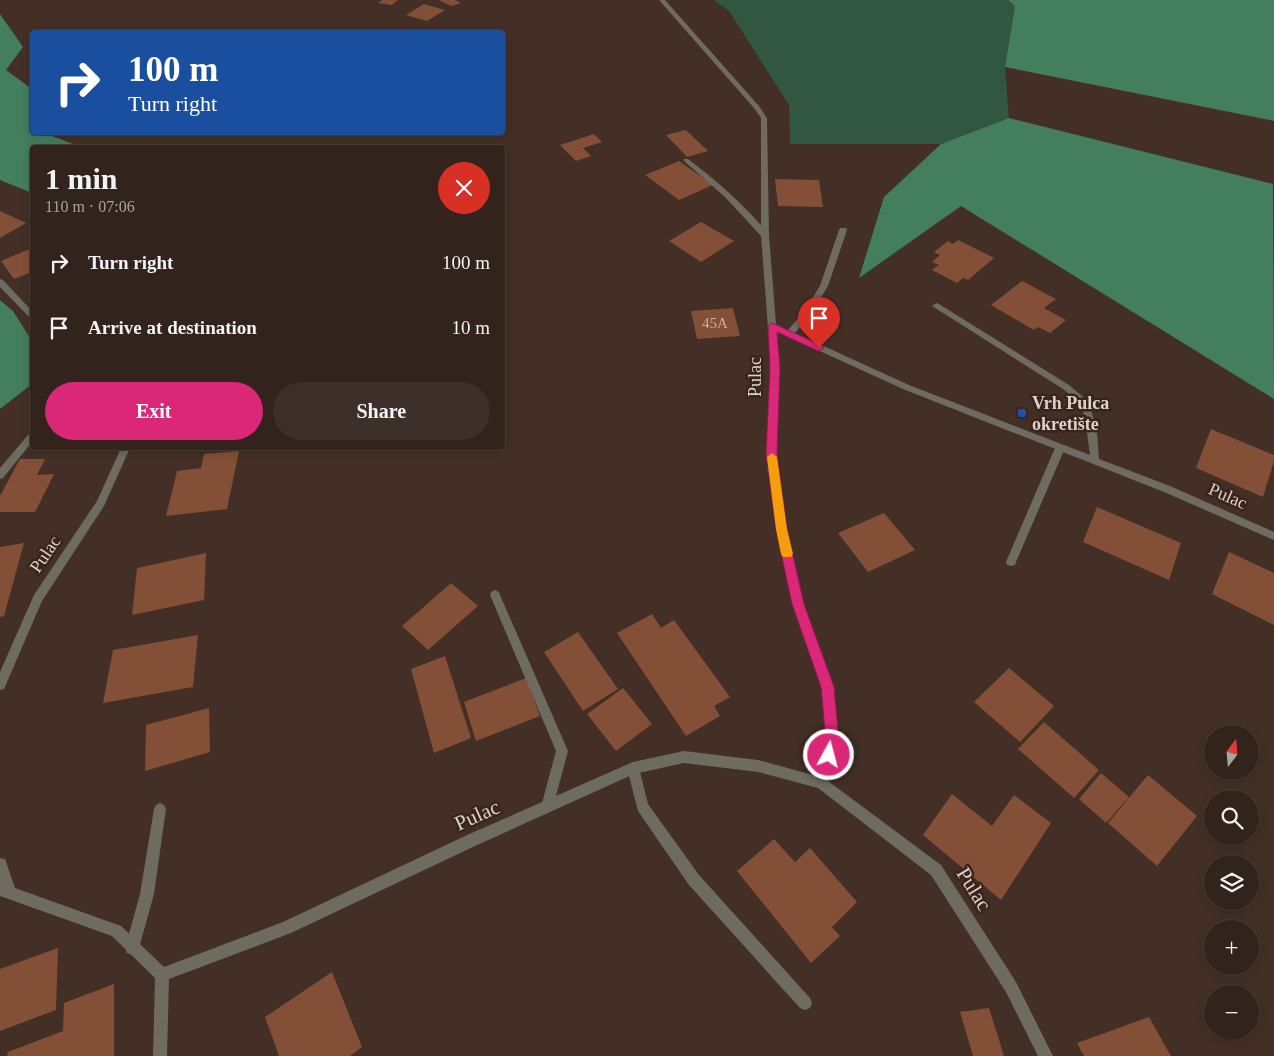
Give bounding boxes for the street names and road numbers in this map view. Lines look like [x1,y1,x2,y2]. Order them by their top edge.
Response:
street label: Pulac [745,357,765,397]
street label: Pulac [1206,479,1250,513]
street label: Pulac [26,532,64,576]
street label: Pulac [451,795,503,835]
street label: Pulac [951,863,997,915]

